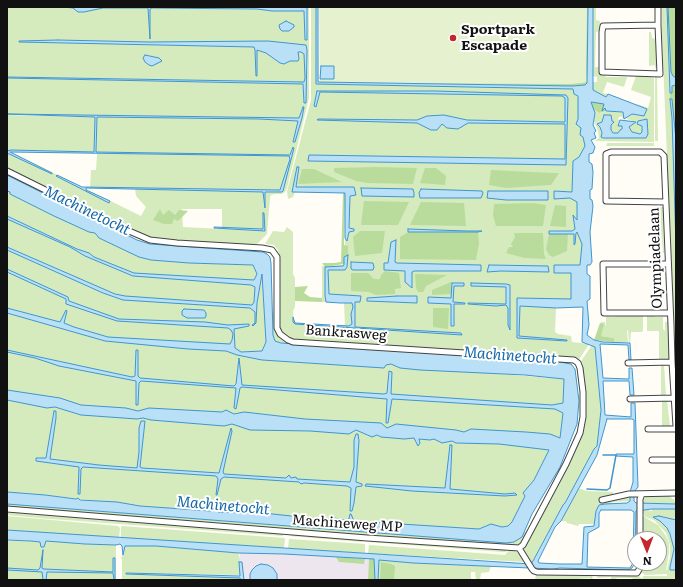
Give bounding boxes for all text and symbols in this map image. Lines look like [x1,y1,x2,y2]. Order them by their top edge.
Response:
place label: Sportpark Escapade [461,22,535,54]
marker: Sportpark Escapade [448,33,458,43]
water label: Machinetocht [41,182,133,240]
street label: Olympiadelaan [646,207,666,309]
street label: Bankrasweg [305,322,387,344]
water label: Machinetocht [463,344,557,368]
water label: Machinetocht [176,493,270,519]
street label: Machineweg MP [291,512,403,536]
north arrow [627,531,667,571]
text: N [642,554,652,570]

